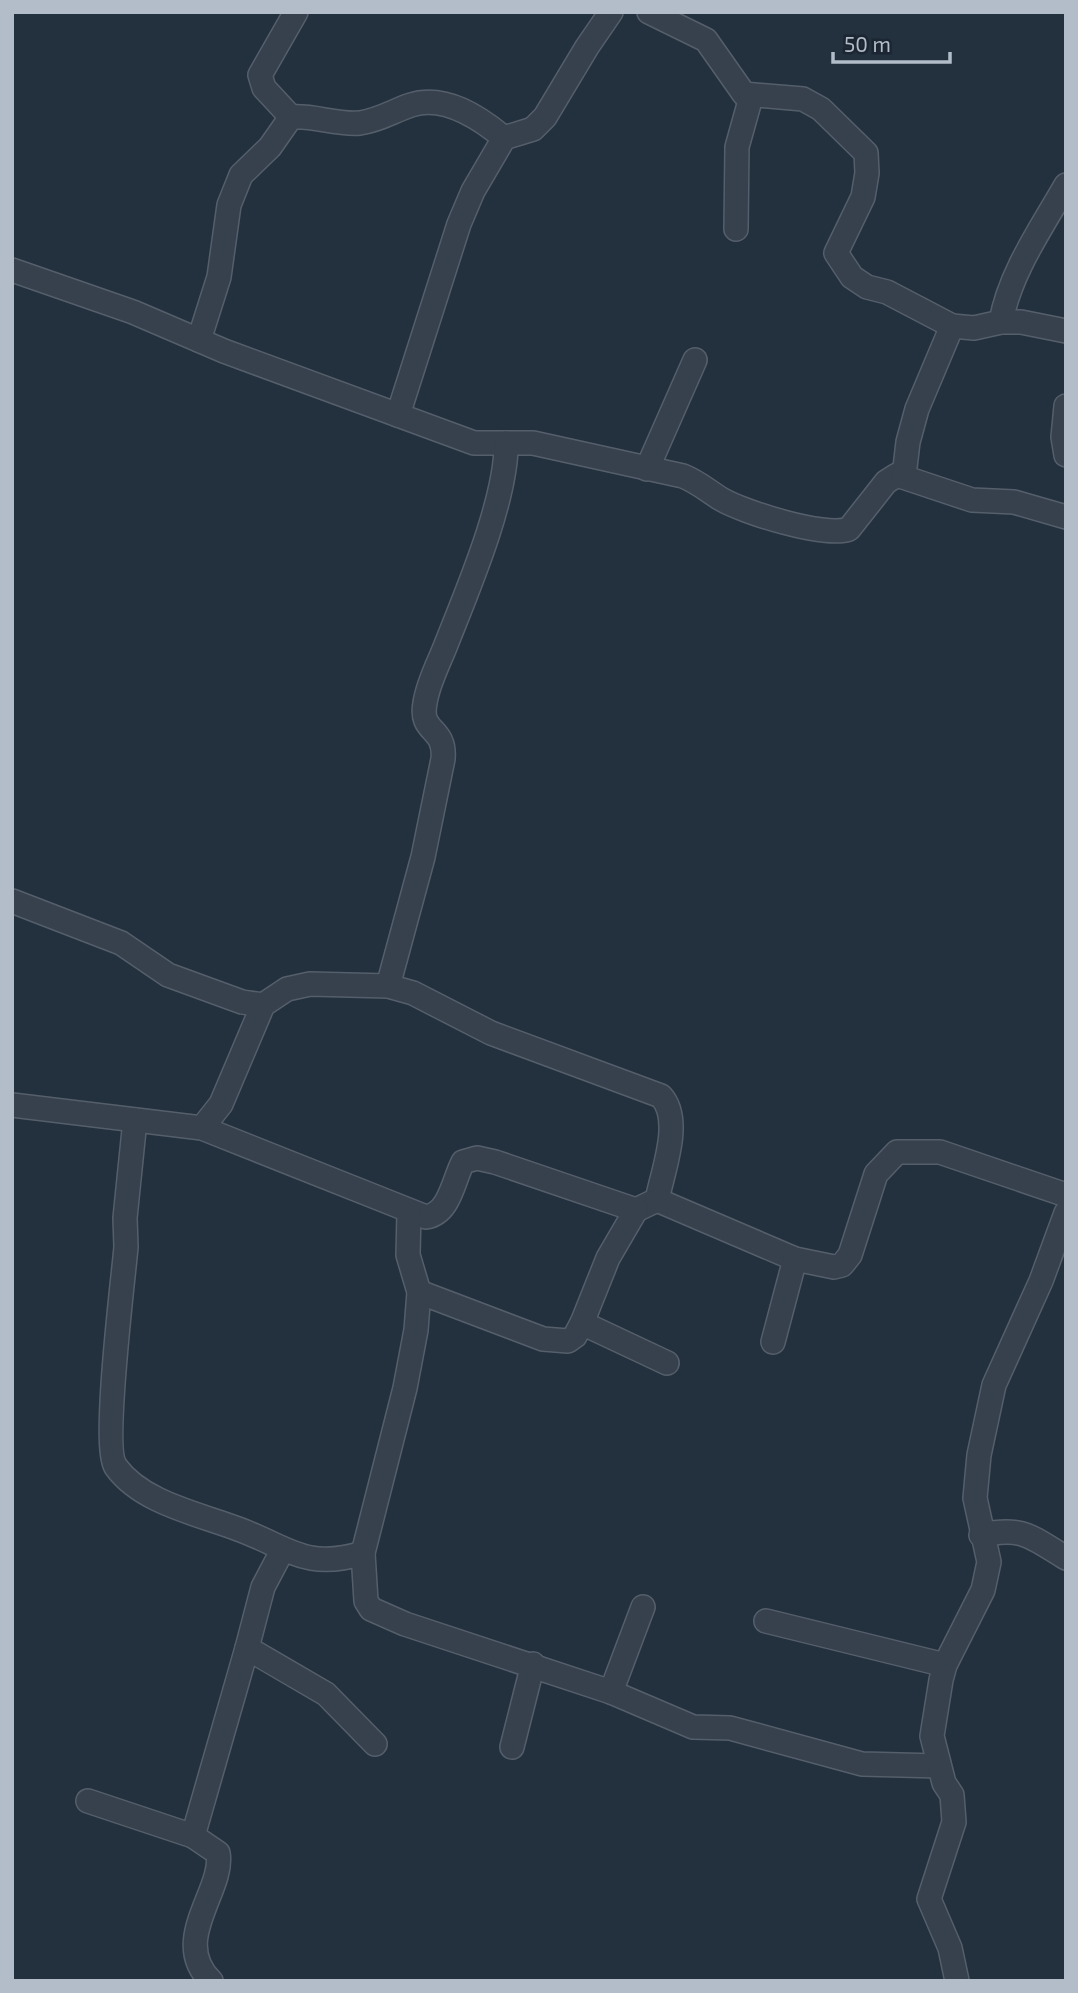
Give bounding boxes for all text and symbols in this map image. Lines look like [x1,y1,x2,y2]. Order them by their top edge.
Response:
scale bar [833,21,950,65]
text: 50 m [844,31,891,56]

